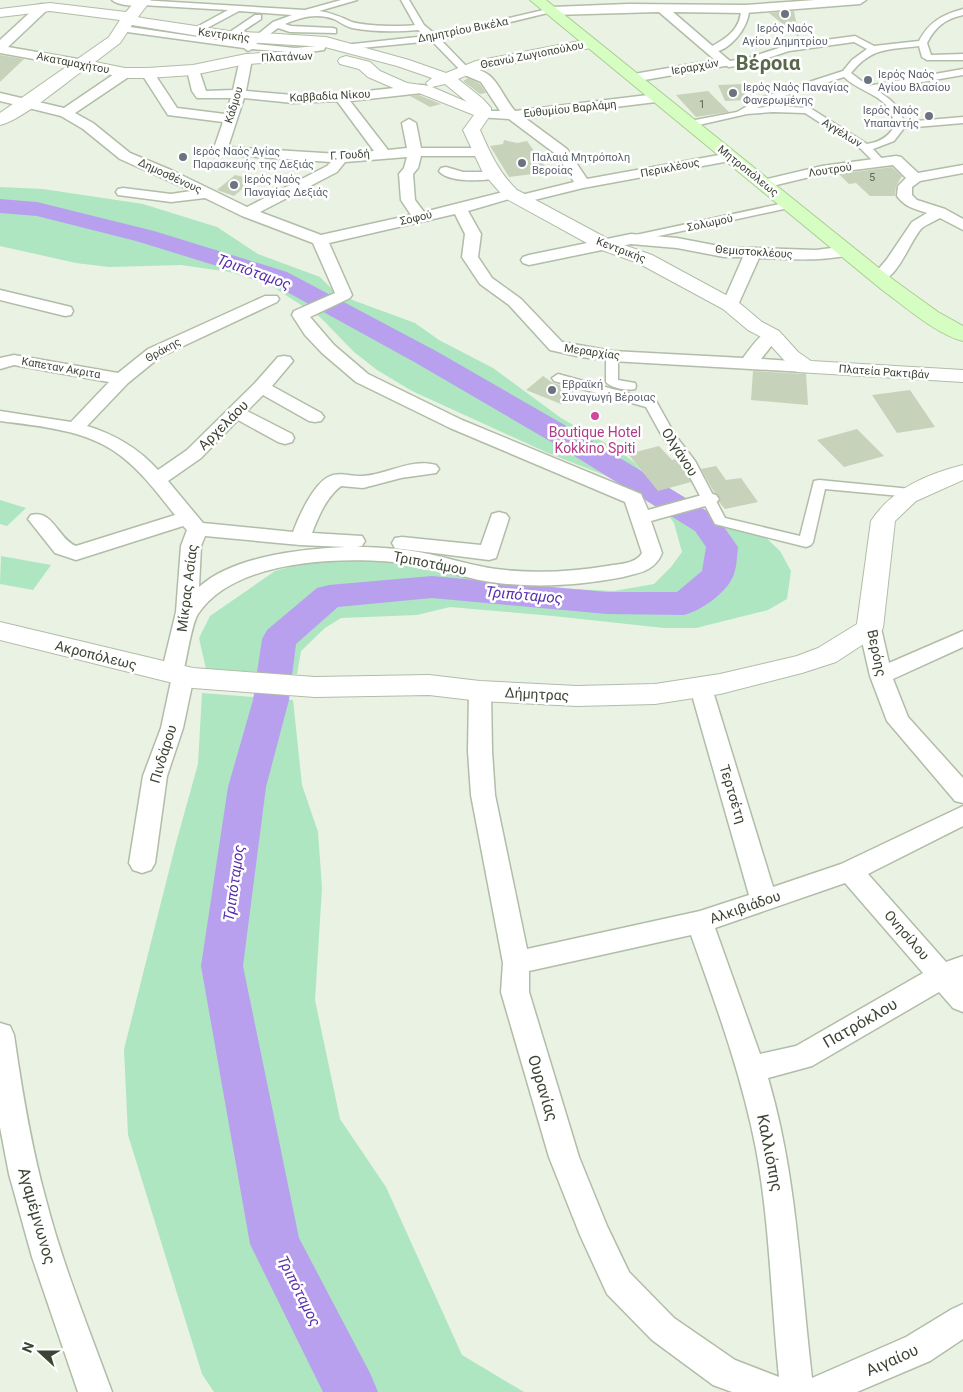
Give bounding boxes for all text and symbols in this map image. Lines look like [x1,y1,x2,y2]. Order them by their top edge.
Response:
marker: Ιερός Ναός Αγίου Δημητρίου [779,8,791,20]
street label: Δημητρίου Βικέλα [417,15,510,45]
place label: Ιερός Ναός Αγίου Δημητρίου [742,22,828,48]
street label: Κεντρικής [197,25,251,45]
street label: Θεανώ Ζωγιοπούλου [479,39,585,71]
street label: Ακαταμαχήτου [35,50,111,76]
street label: Πλατάνων [261,50,314,64]
district label: Βέροια [736,51,801,75]
street label: Ιεραρχών [670,56,720,78]
place label: Ιερός Ναός Αγίου Βλασίου [878,68,950,94]
marker: Ιερός Ναός Αγίου Βλασίου [862,74,874,86]
place label: Ιερός Ναός Παναγίας Φανερωμένης [743,81,849,107]
street label: Κάδμου [222,85,246,125]
street label: Καββαδία Νίκου [289,87,371,105]
marker: Ιερός Ναός Παναγίας Φανερωμένης [727,87,739,99]
street label: Ευθυμίου Βαρλάμη [523,98,617,120]
house number: 1 [699,98,705,111]
place label: Ιερός Ναός Υπαπαντής [863,104,919,130]
marker: Ιερός Ναός Υπαπαντής [923,110,935,122]
street label: Αγγέλων [820,116,865,151]
street label: Μητροπόλεως [715,143,781,199]
place label: Ιερός Ναός Αγίας Παρασκευής της Δεξιάς [193,145,314,171]
street label: Γ. Γουδή [330,147,370,163]
marker: Ιερός Ναός Αγίας Παρασκευής της Δεξιάς [177,151,189,163]
place label: Παλαιά Μητρόπολη Βεροίας [532,151,630,177]
street label: Δημοσθένους [136,156,204,196]
street label: Περικλέους [639,156,701,180]
marker: Παλαιά Μητρόπολη Βεροίας [516,157,528,169]
street label: Λουτρού [807,160,853,180]
house number: 5 [869,171,875,184]
place label: Ιερός Ναός Παναγίας Δεξιάς [244,173,328,199]
marker: Ιερός Ναός Παναγίας Δεξιάς [228,179,240,191]
street label: Σοφού [399,208,433,228]
street label: Σολωμού [686,212,734,234]
street label: Κεντρικής [594,235,648,265]
street label: Θεμιστοκλέους [715,243,793,261]
water label: Τριπόταμος [215,250,293,294]
street label: Θράκης [143,335,183,365]
street label: Μεραρχίας [563,342,621,362]
street label: Καπεταν Ακριτα [20,355,102,381]
street label: Πλατεία Ρακτιβάν [838,362,930,382]
place label: Εβραϊκή Συναγωγή Βέροιας [562,378,656,404]
marker: Εβραϊκή Συναγωγή Βέροιας [546,384,558,396]
street label: Αρχελάου [195,397,251,453]
marker: Boutique Hotel Kokkino Spiti [589,410,601,422]
place label: Boutique Hotel Kokkino Spiti [549,424,641,456]
street label: Ολγάνου [659,425,701,479]
street label: Μίκρας Ασίας [174,543,200,633]
street label: Τριποτάμου [392,548,468,578]
water label: Τριπόταμος [485,583,563,607]
street label: Βερόης [864,628,890,678]
street label: Ακροπόλεως [54,637,138,673]
street label: Δήμητρας [504,684,570,704]
street label: Πινδάρου [147,723,179,785]
street label: Τερτσέτη [716,763,750,825]
water label: Τριπόταμος [220,843,248,922]
street label: Αλκιβιάδου [708,887,782,927]
street label: Ονησίλου [881,907,933,963]
street label: Πατρόκλου [819,994,901,1052]
street label: Ουρανίας [524,1052,562,1124]
street label: Καλλιόπης [753,1113,787,1193]
street label: Αγαμέμνωνος [14,1165,60,1267]
water label: Τριπόταμος [273,1253,325,1330]
north arrow [15,1327,65,1377]
text: N [19,1340,37,1355]
street label: Αιγαίου [863,1340,921,1380]

